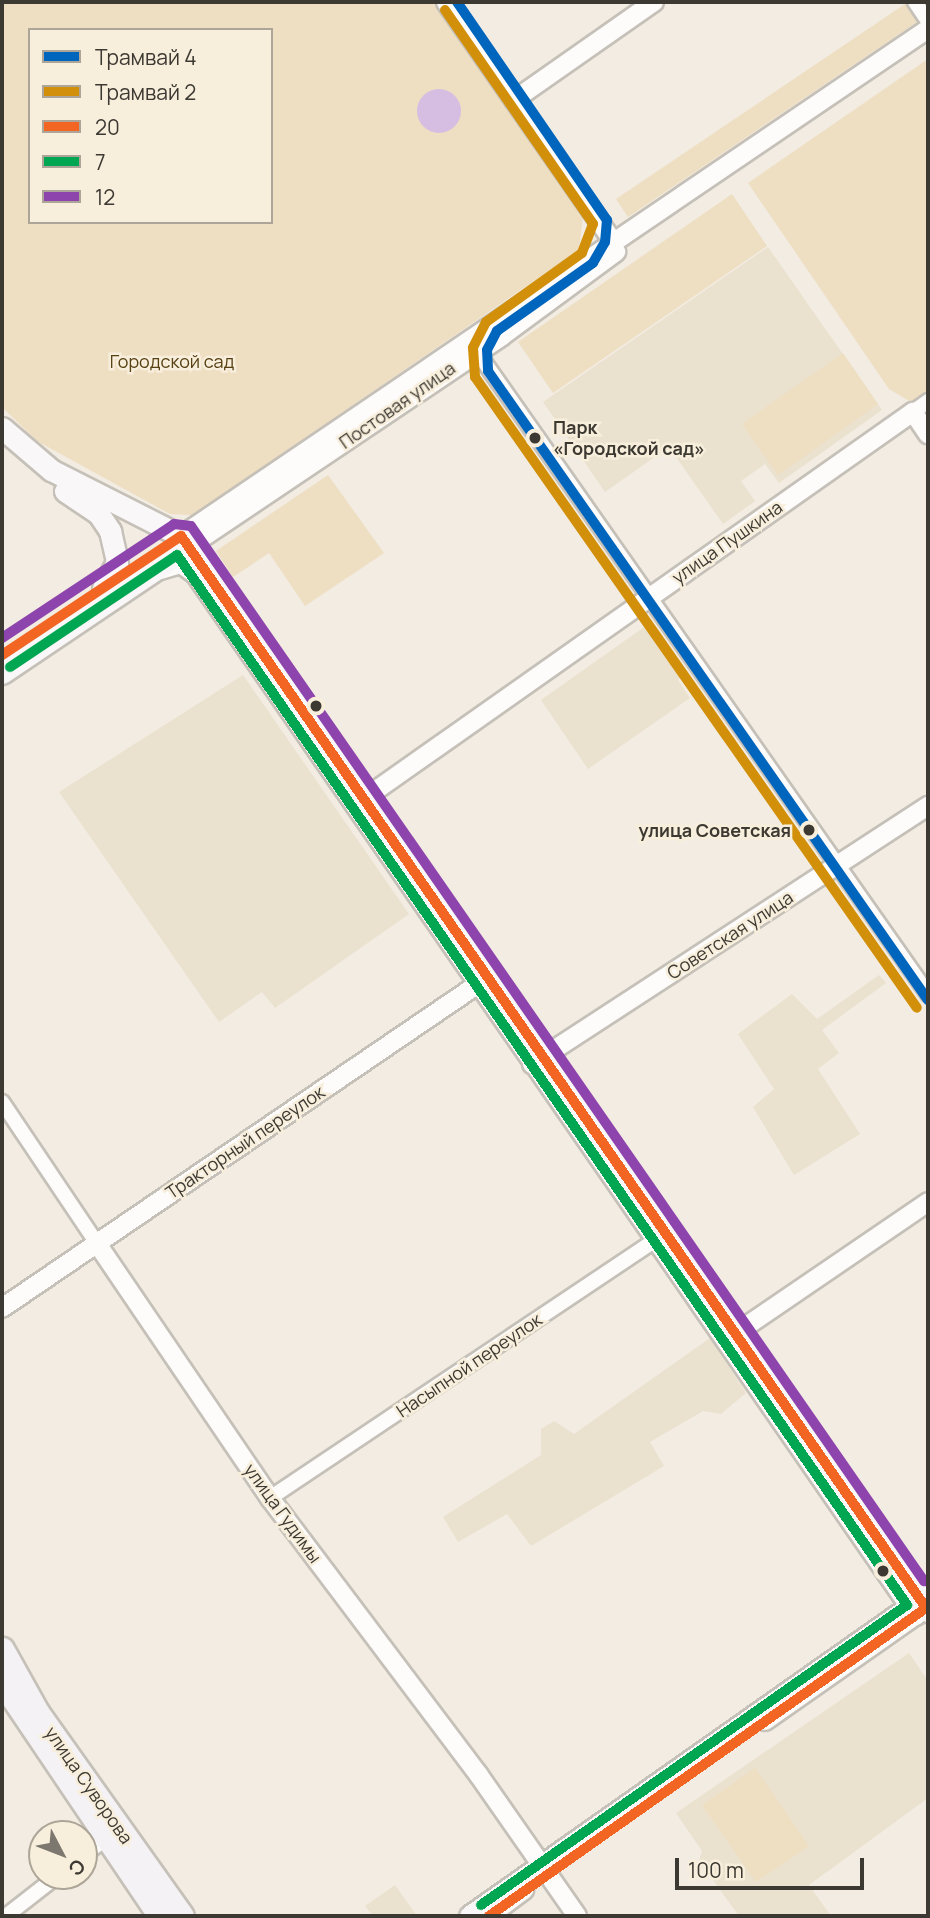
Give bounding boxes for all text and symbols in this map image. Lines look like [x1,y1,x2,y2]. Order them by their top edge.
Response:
legend [28,28,273,224]
text: Трамвай 4 [95,43,197,71]
text: Трамвай 2 [95,78,196,106]
text: 20 [95,113,120,141]
text: 7 [95,148,106,176]
text: 12 [95,183,115,211]
park label: Городской сад [110,350,234,372]
street label: Постовая улица [335,357,459,453]
place label: Парк «Городской сад» [553,417,705,460]
marker: Парк «Городской сад» [523,426,547,450]
street label: улица Пушкина [668,496,786,588]
unlabelled marker [309,699,323,713]
marker: улица Советская [797,818,821,842]
place label: улица Советская [638,819,791,841]
street label: Советская улица [663,886,797,984]
street label: Тракторный переулок [161,1081,329,1203]
street label: Насыпной переулок [392,1308,546,1422]
street label: улица Гудимы [240,1459,326,1567]
unlabelled marker [876,1564,890,1578]
street label: улица Суворова [41,1722,137,1848]
north arrow [28,1820,98,1890]
scale bar [678,1844,867,1888]
text: С [63,1854,91,1882]
text: 100 m [688,1856,744,1884]

